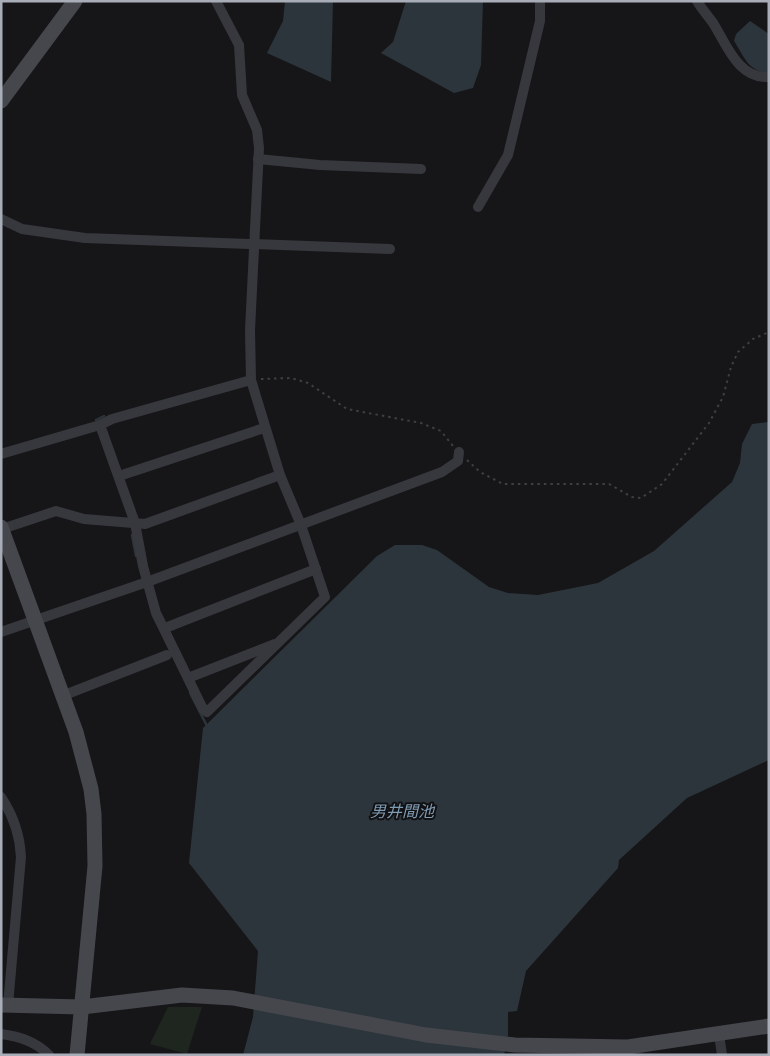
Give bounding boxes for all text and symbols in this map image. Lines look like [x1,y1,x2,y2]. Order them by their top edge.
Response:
water label: 男井間池 [370,802,436,821]

